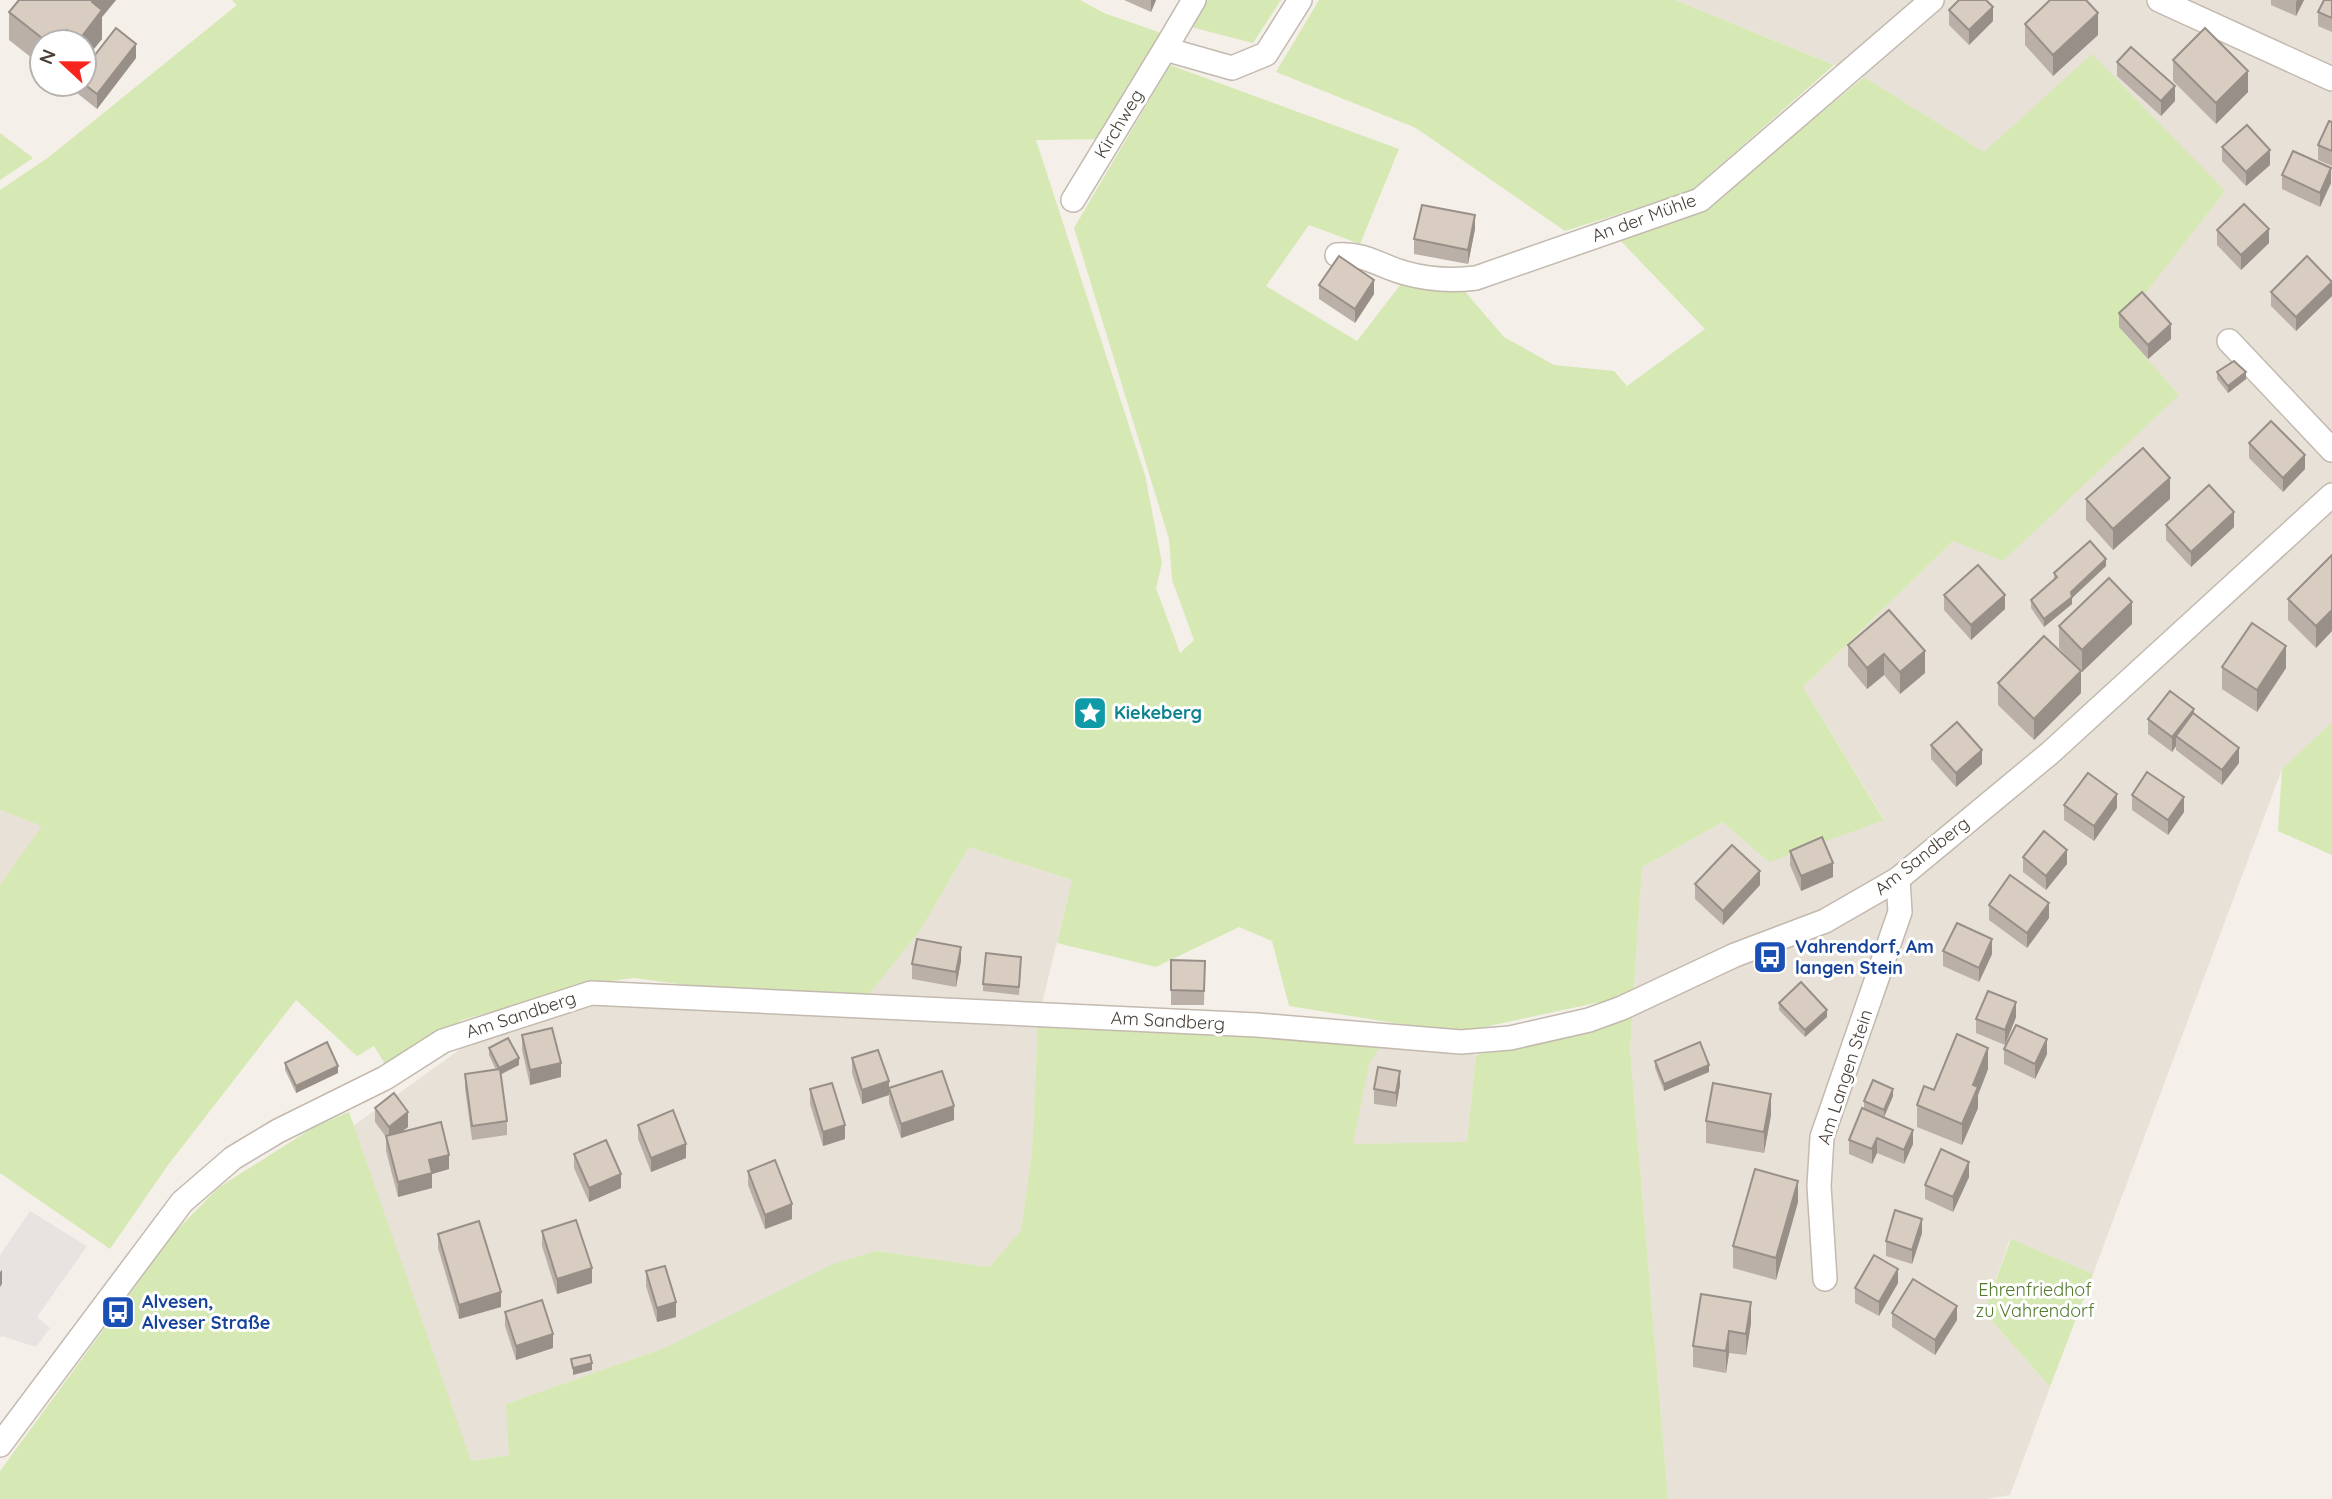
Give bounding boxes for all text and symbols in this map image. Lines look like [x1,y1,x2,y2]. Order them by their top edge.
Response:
north arrow [28,28,98,98]
text: N [33,46,61,68]
street label: Kirchweg [1089,85,1148,163]
street label: An der Mühle [1589,188,1699,247]
place icon: Kiekeberg [1071,694,1109,732]
place label: Kiekeberg [1114,701,1202,724]
street label: Am Sandberg [1870,811,1974,900]
place label: Vahrendorf, Am langen Stein [1795,935,1934,979]
bus stop icon: Vahrendorf, Am langen Stein [1751,938,1789,976]
street label: Am Sandberg [463,986,579,1043]
street label: Am Sandberg [1110,1006,1226,1035]
street label: Am Langen Stein [1812,1006,1877,1147]
park label: Ehrenfriedhof zu Vahrendorf [1976,1278,2095,1322]
place label: Alvesen, Alveser Straße [142,1290,270,1334]
bus stop icon: Alvesen, Alveser Straße [99,1293,137,1331]

